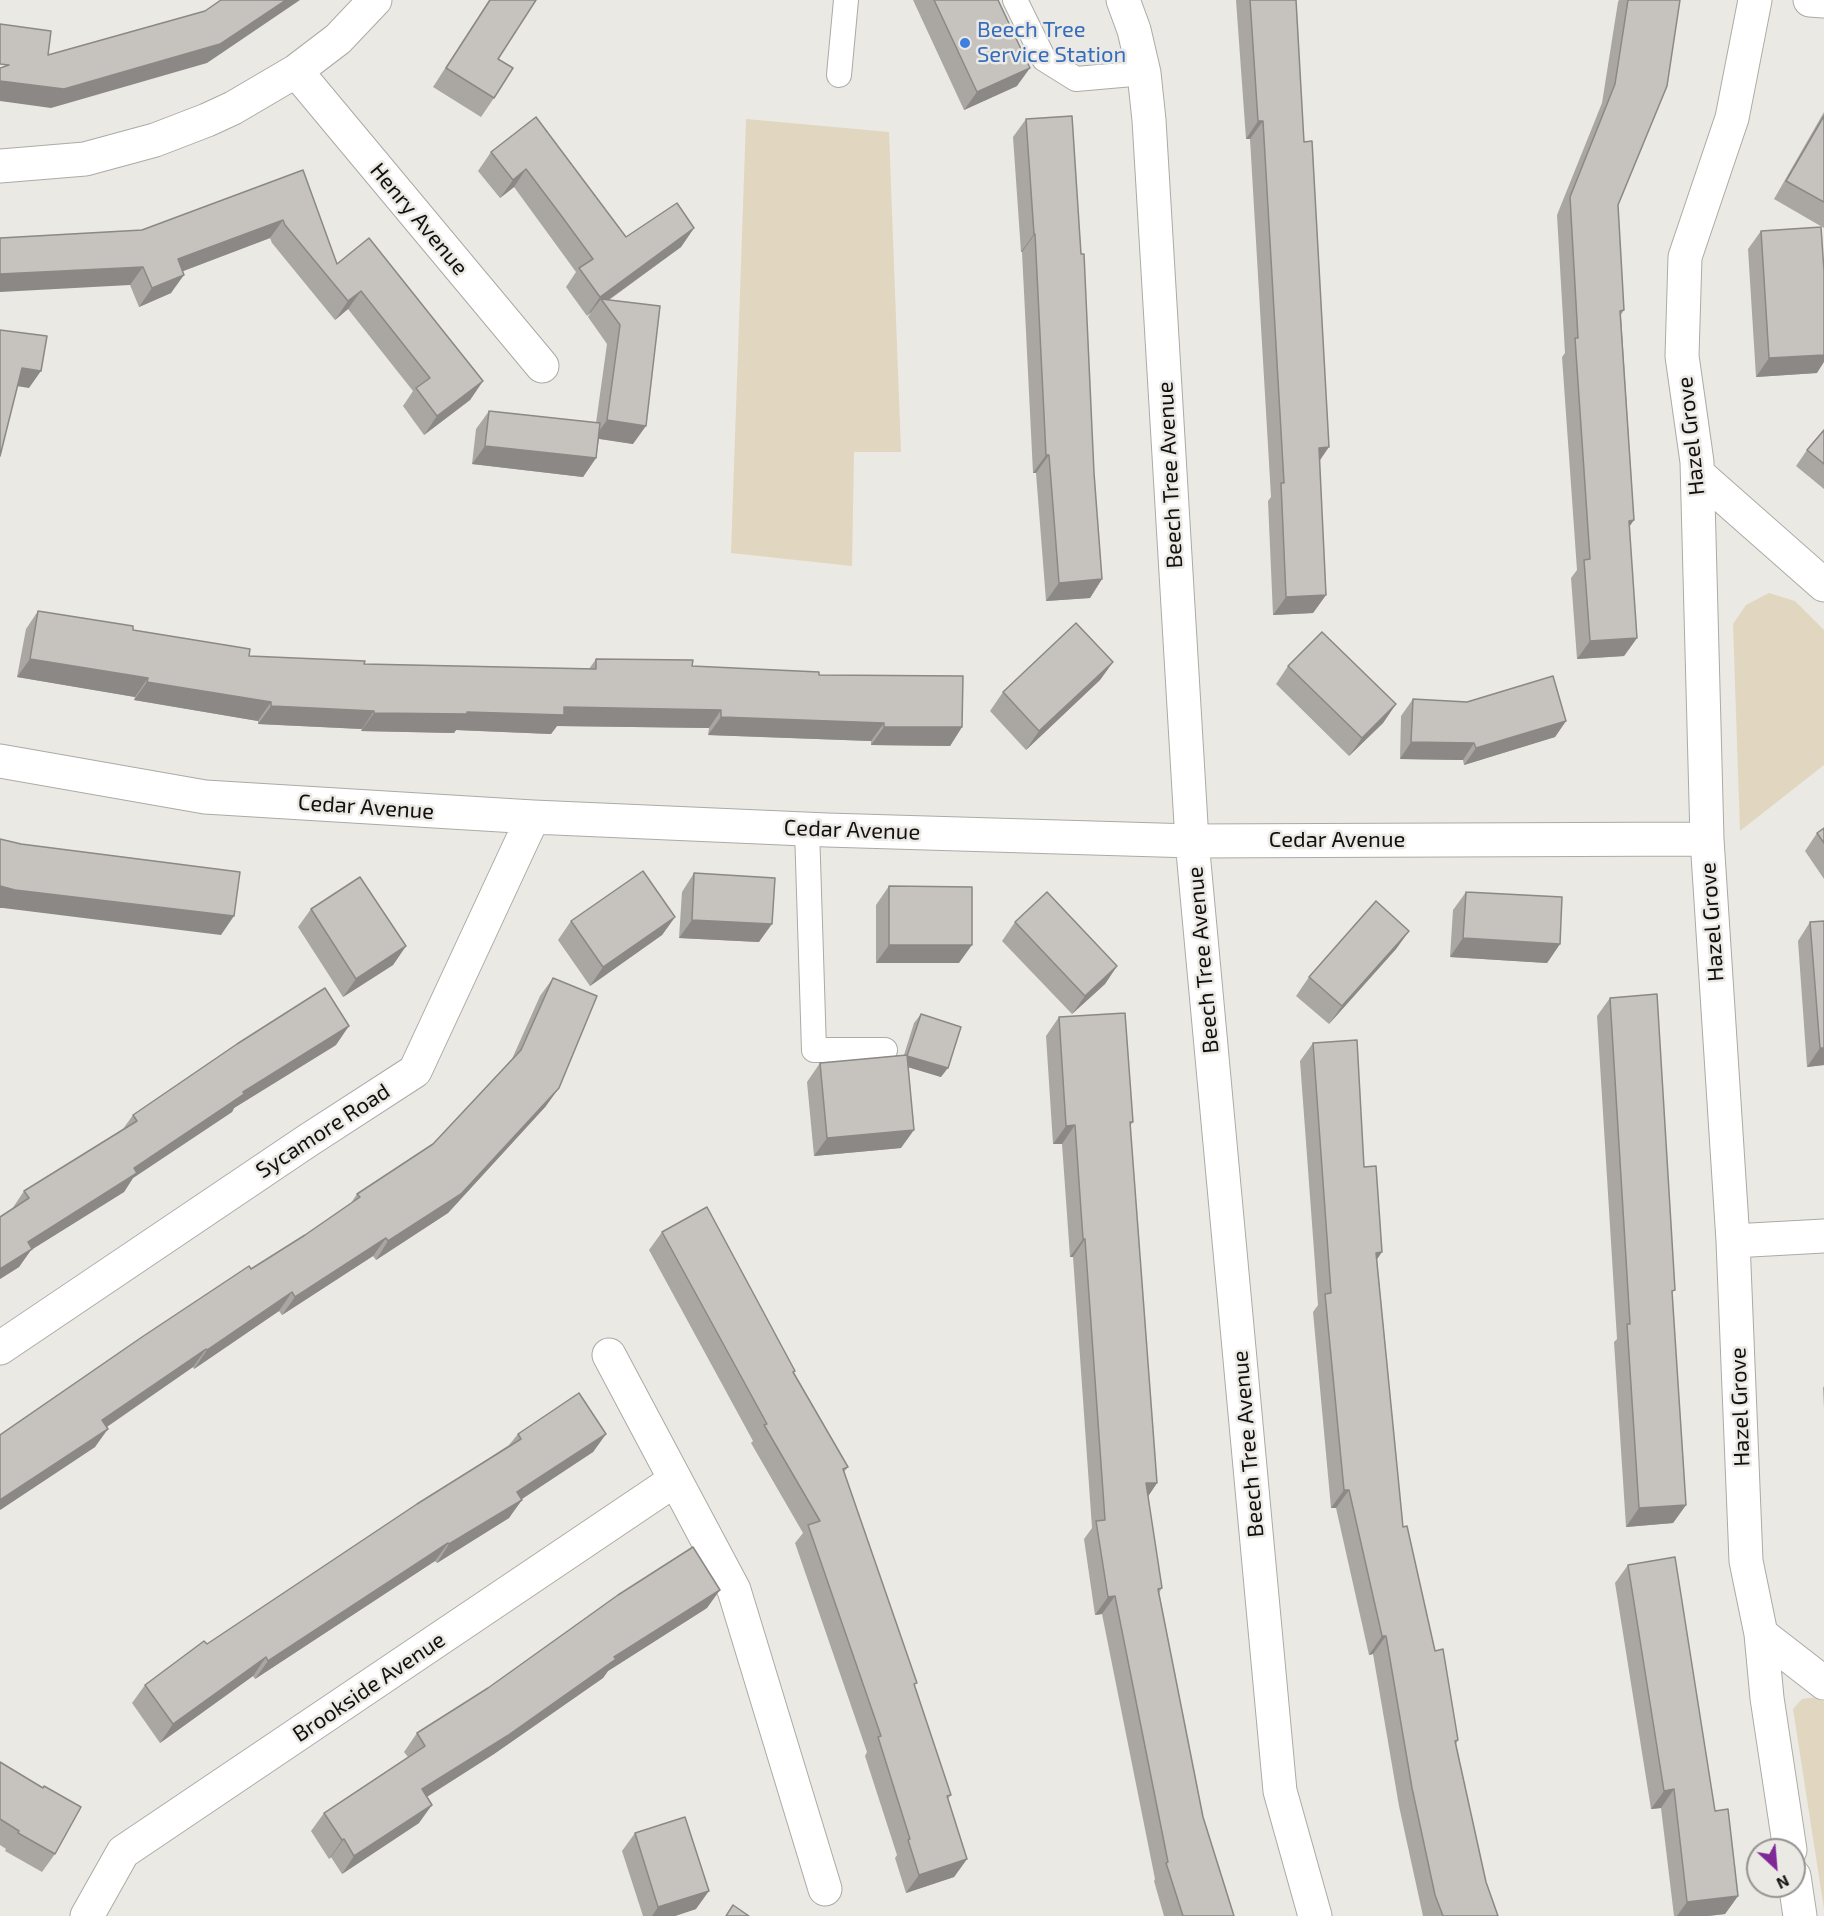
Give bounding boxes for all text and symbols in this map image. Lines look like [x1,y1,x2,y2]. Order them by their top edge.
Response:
place label: Beech Tree Service Station [977,17,1126,68]
marker: Beech Tree Service Station [958,36,972,50]
street label: Henry Avenue [364,158,474,280]
street label: Hazel Grove [1672,375,1710,497]
street label: Beech Tree Avenue [1152,381,1188,569]
street label: Cedar Avenue [297,789,435,825]
street label: Cedar Avenue [783,814,921,846]
street label: Cedar Avenue [1269,827,1405,853]
street label: Hazel Grove [1695,862,1729,982]
street label: Beech Tree Avenue [1182,866,1224,1054]
street label: Sycamore Road [251,1078,395,1184]
street label: Hazel Grove [1725,1347,1755,1467]
street label: Beech Tree Avenue [1227,1350,1269,1538]
street label: Brookside Avenue [288,1626,450,1748]
north arrow [1746,1838,1806,1898]
text: N [1774,1872,1793,1894]

